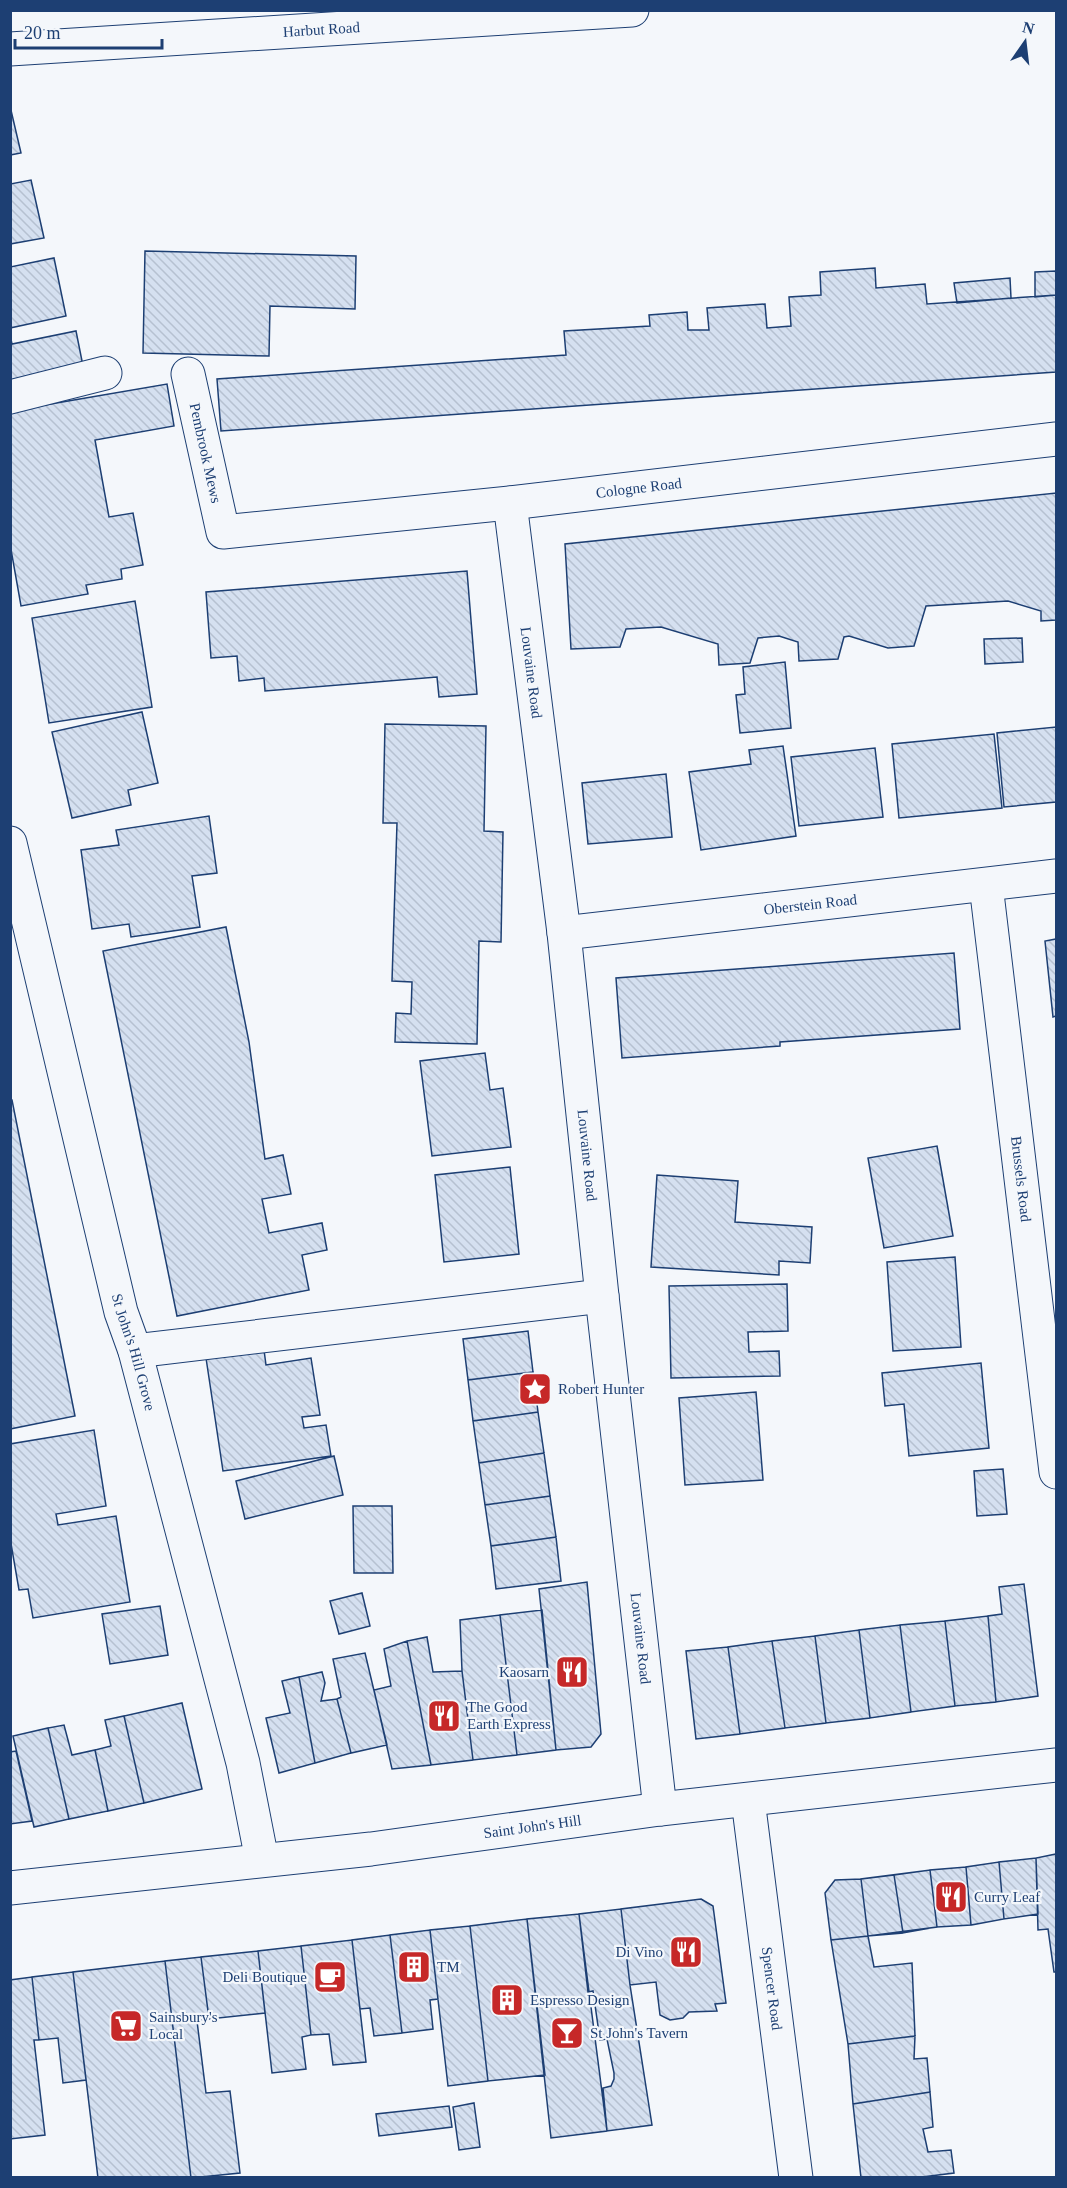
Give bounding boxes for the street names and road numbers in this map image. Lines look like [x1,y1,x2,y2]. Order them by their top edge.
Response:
street label: Harbut Road [282,19,361,40]
street label: Pembrook Mews [187,401,224,505]
street label: Cologne Road [595,475,683,501]
street label: Louvaine Road [518,626,545,720]
street label: Oberstein Road [763,891,858,918]
street label: Louvaine Road [575,1109,600,1203]
street label: Brussels Road [1008,1135,1034,1223]
street label: St John's Hill Grove [109,1292,158,1413]
street label: Louvaine Road [628,1592,654,1686]
street label: Saint John's Hill [482,1812,582,1841]
street label: Spencer Road [759,1946,785,2032]

